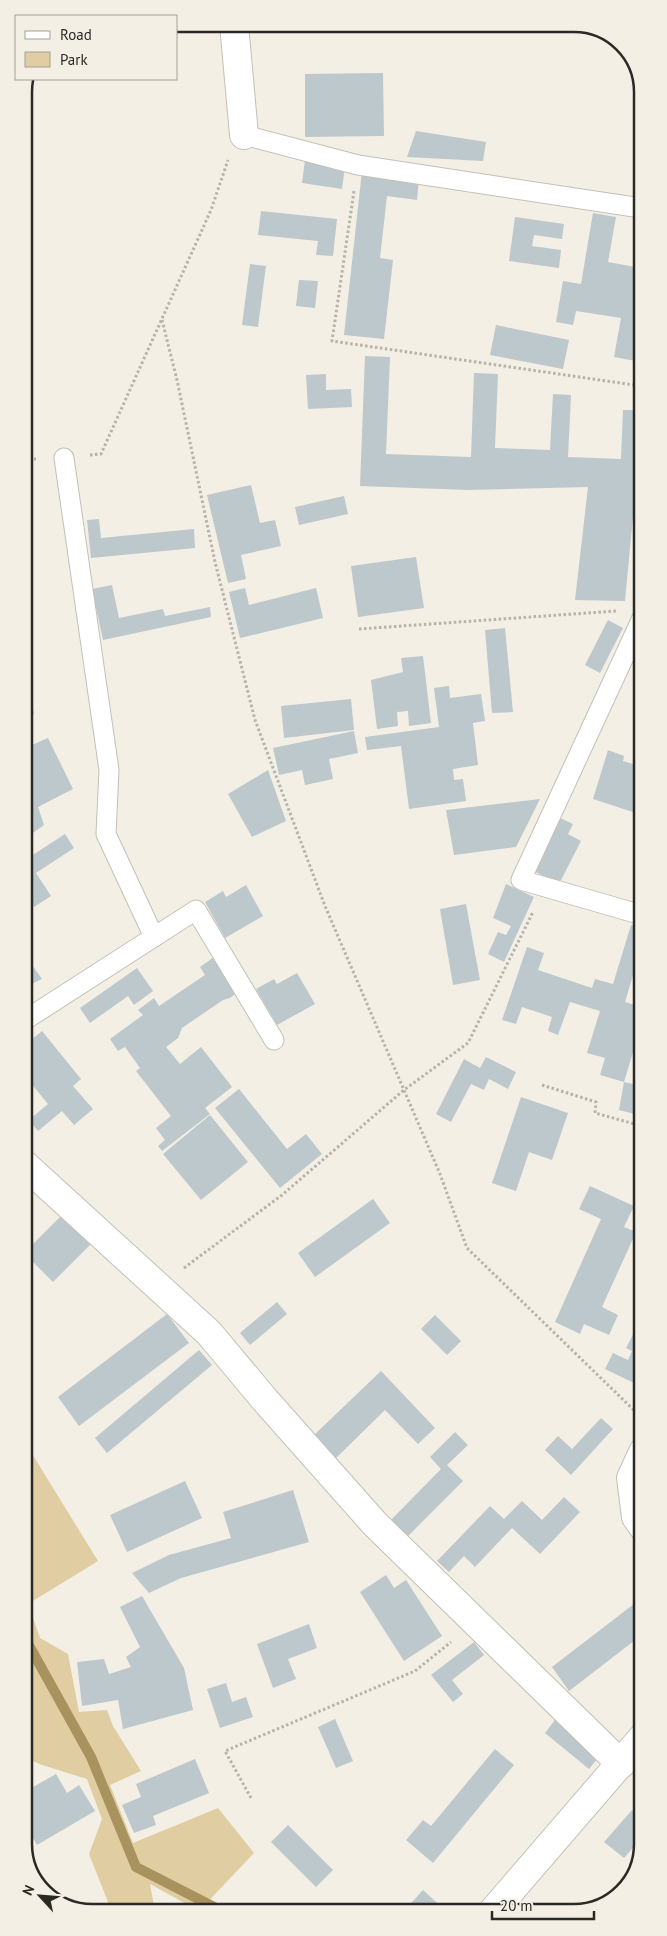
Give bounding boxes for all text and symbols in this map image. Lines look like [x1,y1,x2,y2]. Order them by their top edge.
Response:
legend [15,15,178,80]
text: Road [60,25,92,44]
text: Park [60,50,88,69]
north arrow [15,1871,65,1921]
text: N [18,1882,38,1898]
scale bar [492,1888,594,1920]
text: 20 m [500,1896,533,1915]

